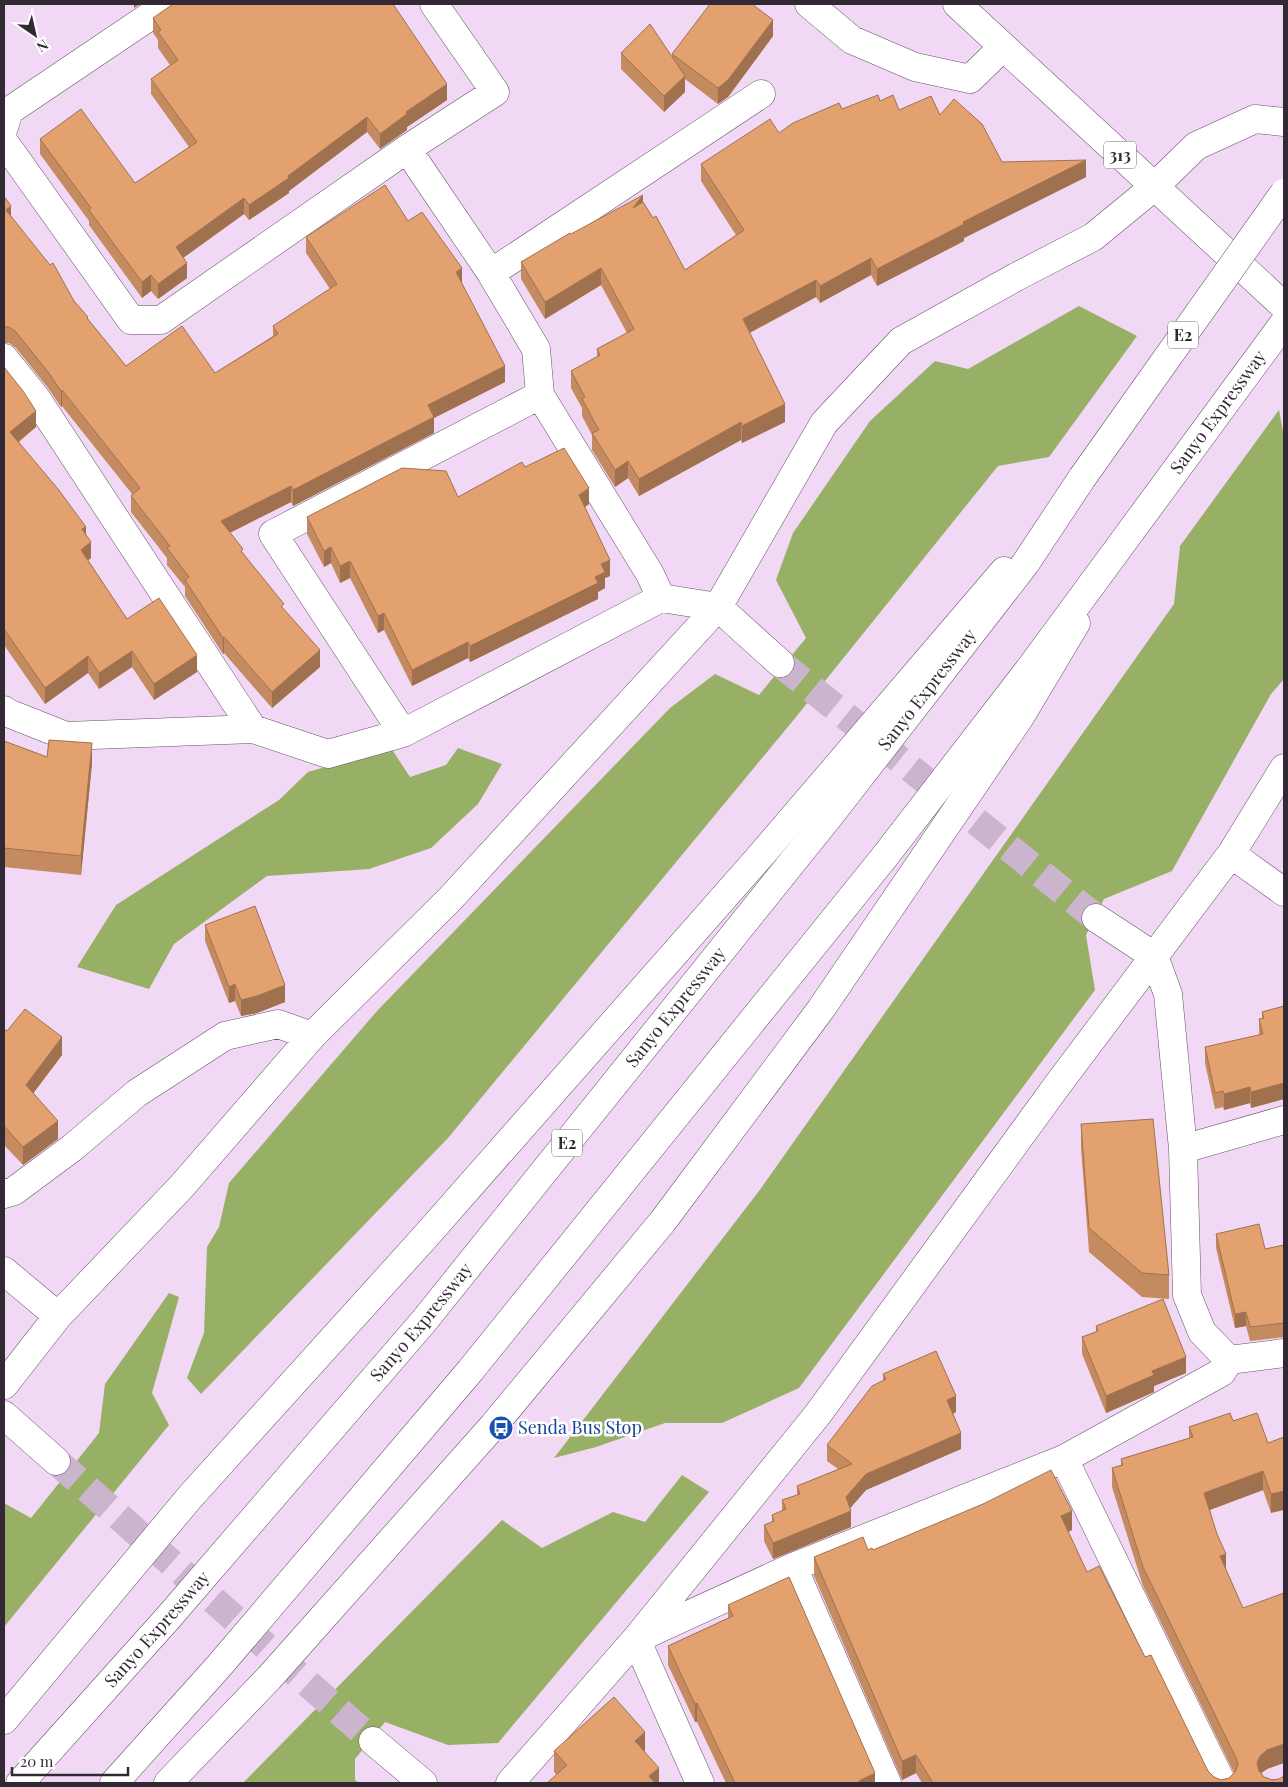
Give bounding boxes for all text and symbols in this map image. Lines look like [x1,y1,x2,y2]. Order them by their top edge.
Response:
north arrow [10,10,60,60]
text: N [33,35,52,57]
road number: 313 [1104,142,1136,168]
road number: E2 [1168,322,1198,348]
street label: Sanyo Expressway [1164,345,1271,478]
street label: Sanyo Expressway [872,623,981,755]
street label: Sanyo Expressway [619,942,731,1072]
road number: E2 [552,1130,582,1156]
street label: Sanyo Expressway [364,1257,477,1386]
bus stop icon: Senda Bus Stop [488,1415,514,1441]
place label: Senda Bus Stop [518,1415,642,1439]
street label: Sanyo Expressway [98,1565,214,1692]
scale bar [12,1744,129,1776]
text: 20 m [20,1751,54,1771]

